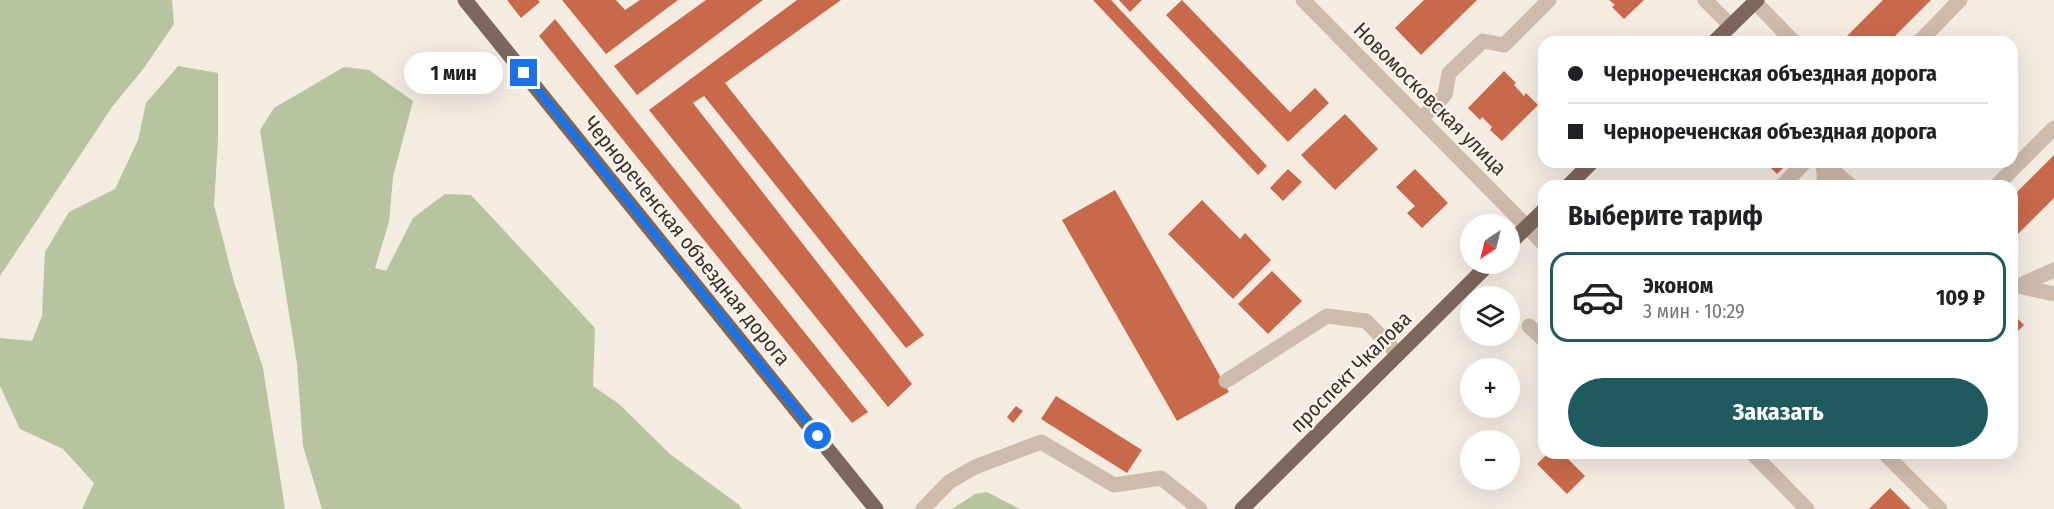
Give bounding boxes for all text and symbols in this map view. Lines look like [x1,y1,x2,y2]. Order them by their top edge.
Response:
street label: Новомосковская улица [1348,17,1512,181]
callout: 1 мин [404,52,503,94]
route end [510,59,537,86]
text: Чернореченская объездная дорога [1604,60,1937,87]
text: 1 мин [430,61,477,85]
street label: Чернореченская объездная дорога [578,111,796,371]
text: Чернореченская объездная дорога [1604,118,1937,145]
text: Выберите тариф [1568,200,1763,232]
north arrow [1460,214,1520,274]
map controls [1460,214,1520,490]
icon: car [1571,270,1625,324]
text: Эконом [1643,272,1713,299]
text: 109 ₽ [1936,284,1985,311]
button: layers [1460,286,1520,346]
text: 3 мин · 10:29 [1643,299,1745,323]
street label: проспект Чкалова [1285,306,1417,438]
button: + [1460,358,1520,418]
button: Заказать [1568,378,1988,447]
route start [804,422,831,449]
button: − [1460,430,1520,490]

